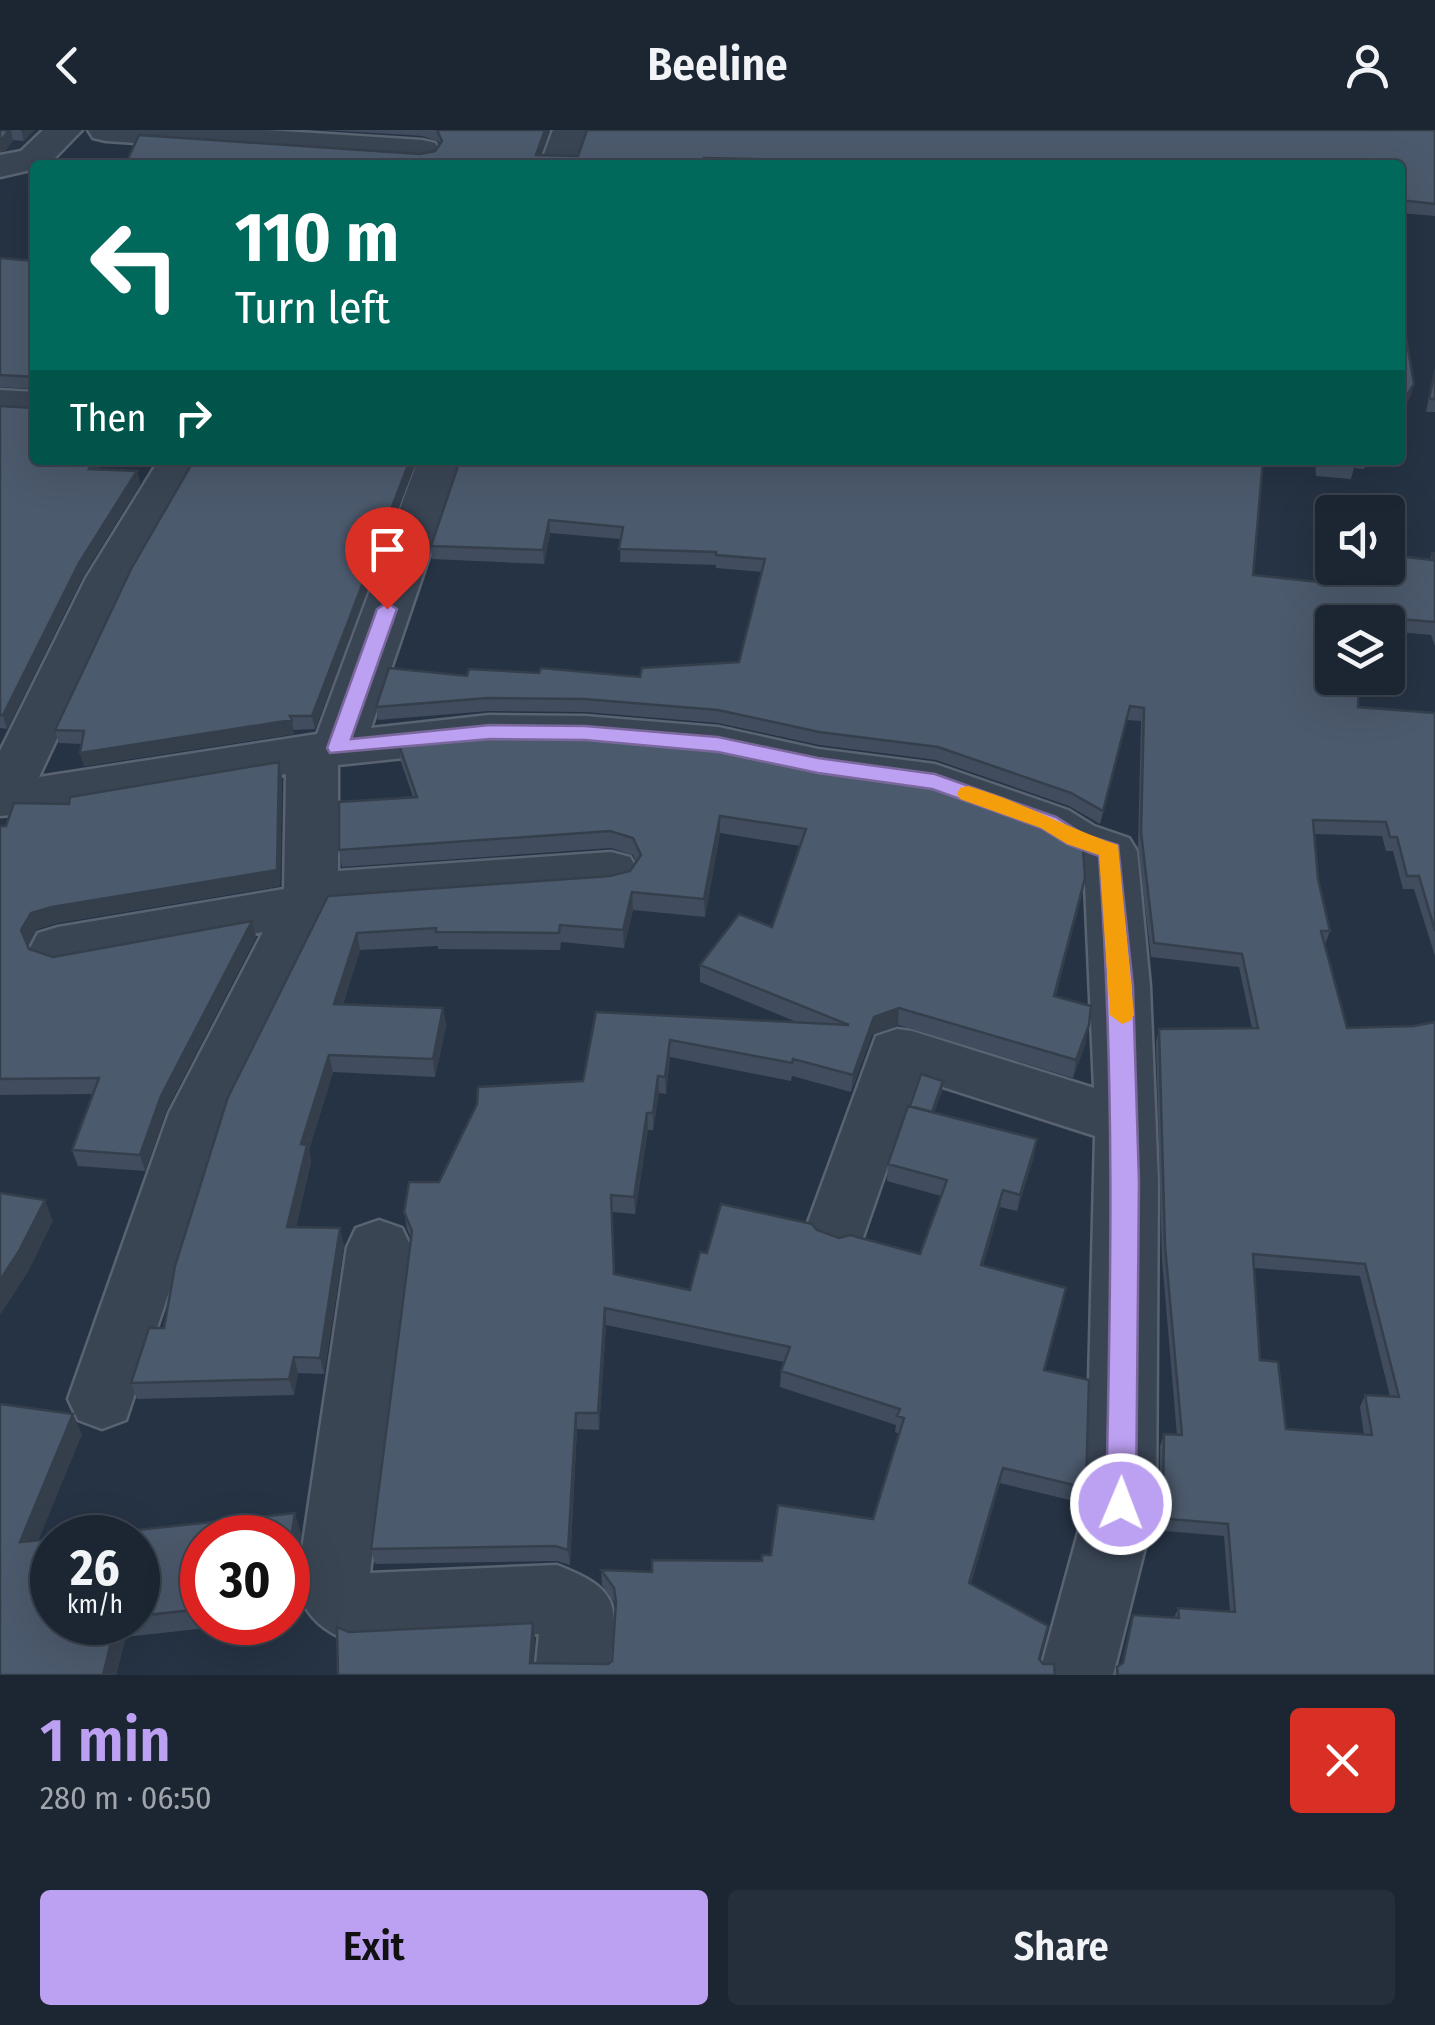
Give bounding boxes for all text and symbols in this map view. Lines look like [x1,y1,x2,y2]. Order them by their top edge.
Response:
icon: back [40,38,95,93]
text: Beeline [647,38,788,92]
icon: person [1340,38,1395,93]
text: 110 m [235,196,399,280]
icon: left [70,200,200,330]
text: Turn left [235,281,390,335]
icon: right [166,390,221,445]
text: Then [70,395,146,441]
map controls [1315,495,1405,695]
button: sound [1315,495,1405,585]
pin [345,507,430,610]
icon: arrive [360,522,415,577]
button: layers [1315,605,1405,695]
position arrow [1069,1452,1173,1556]
speed limit sign: 30 [180,1515,310,1645]
text: 26 [70,1538,120,1598]
text: km/h [67,1590,123,1620]
text: 1 min [40,1705,171,1777]
button: close [1290,1708,1395,1813]
text: 280 m · 06:50 [40,1779,212,1817]
button: Exit [40,1890,708,2005]
button: Share [728,1890,1395,2005]

